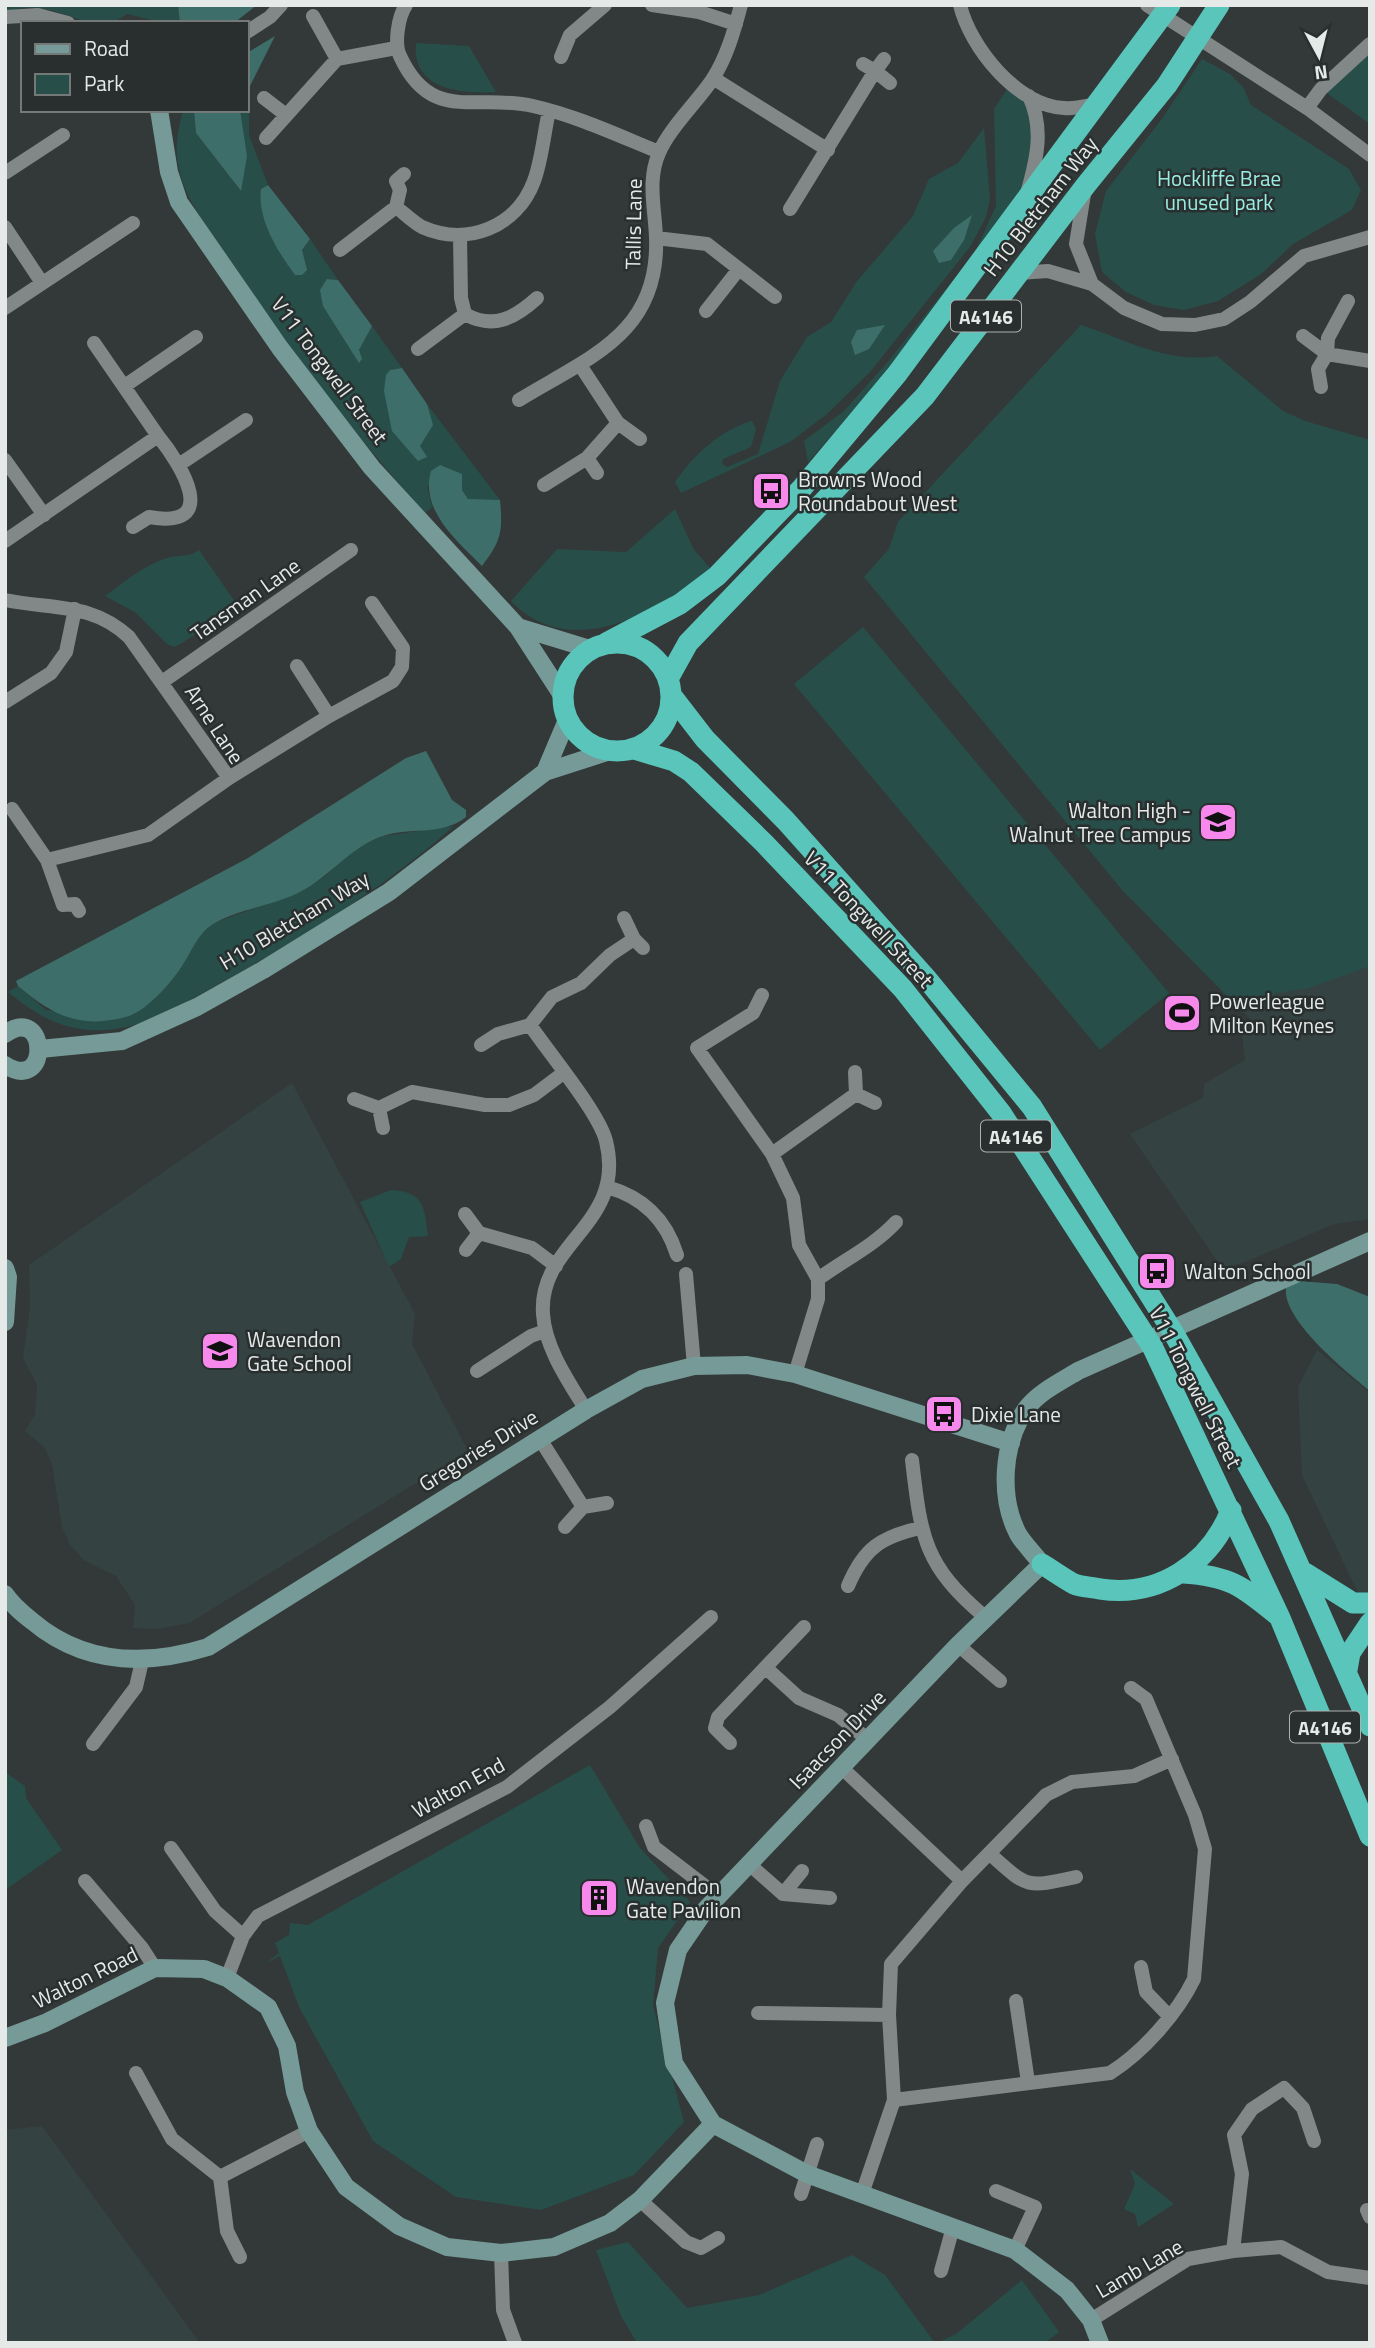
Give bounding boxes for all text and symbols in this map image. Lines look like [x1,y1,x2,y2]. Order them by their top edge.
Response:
legend [21,21,248,112]
north arrow [1284,21,1354,91]
text: Road [84,32,129,64]
text: N [1313,58,1329,89]
text: Park [84,67,124,99]
street label: H10 Bletcham Way [975,129,1105,283]
park label: Hockliffe Brae unused park [1157,162,1281,218]
street label: Tallis Lane [616,178,650,270]
street label: V11 Tongwell Street [264,289,397,451]
road number: A4146 [951,300,1021,332]
place label: Browns Wood Roundabout West [798,463,958,519]
bus stop icon: Browns Wood Roundabout West [750,470,792,512]
street label: Tansman Lane [184,549,306,649]
street label: Arne Lane [177,678,253,770]
place label: Walton High - Walnut Tree Campus [1009,794,1191,850]
school or university icon: Walton High - Walnut Tree Campus [1197,801,1239,843]
street label: V11 Tongwell Street [797,843,942,995]
street label: H10 Bletcham Way [213,863,375,977]
place label: Powerleague Milton Keynes [1209,985,1334,1041]
sports icon: Powerleague Milton Keynes [1161,992,1203,1034]
road number: A4146 [981,1120,1051,1152]
bus stop icon: Walton School [1136,1250,1178,1292]
place label: Walton School [1184,1255,1311,1287]
street label: V11 Tongwell Street [1141,1301,1251,1474]
place label: Wavendon Gate School [247,1323,352,1379]
school or university icon: Wavendon Gate School [199,1330,241,1372]
bus stop icon: Dixie Lane [923,1393,965,1435]
place label: Dixie Lane [971,1398,1061,1430]
street label: Gregories Drive [412,1401,544,1499]
street label: Isaacson Drive [781,1682,893,1796]
road number: A4146 [1290,1712,1360,1742]
street label: Walton End [406,1748,510,1826]
place label: Wavendon Gate Pavilion [626,1870,741,1926]
building icon: Wavendon Gate Pavilion [578,1877,620,1919]
street label: Walton Road [27,1938,143,2016]
street label: Lamb Lane [1089,2230,1189,2306]

